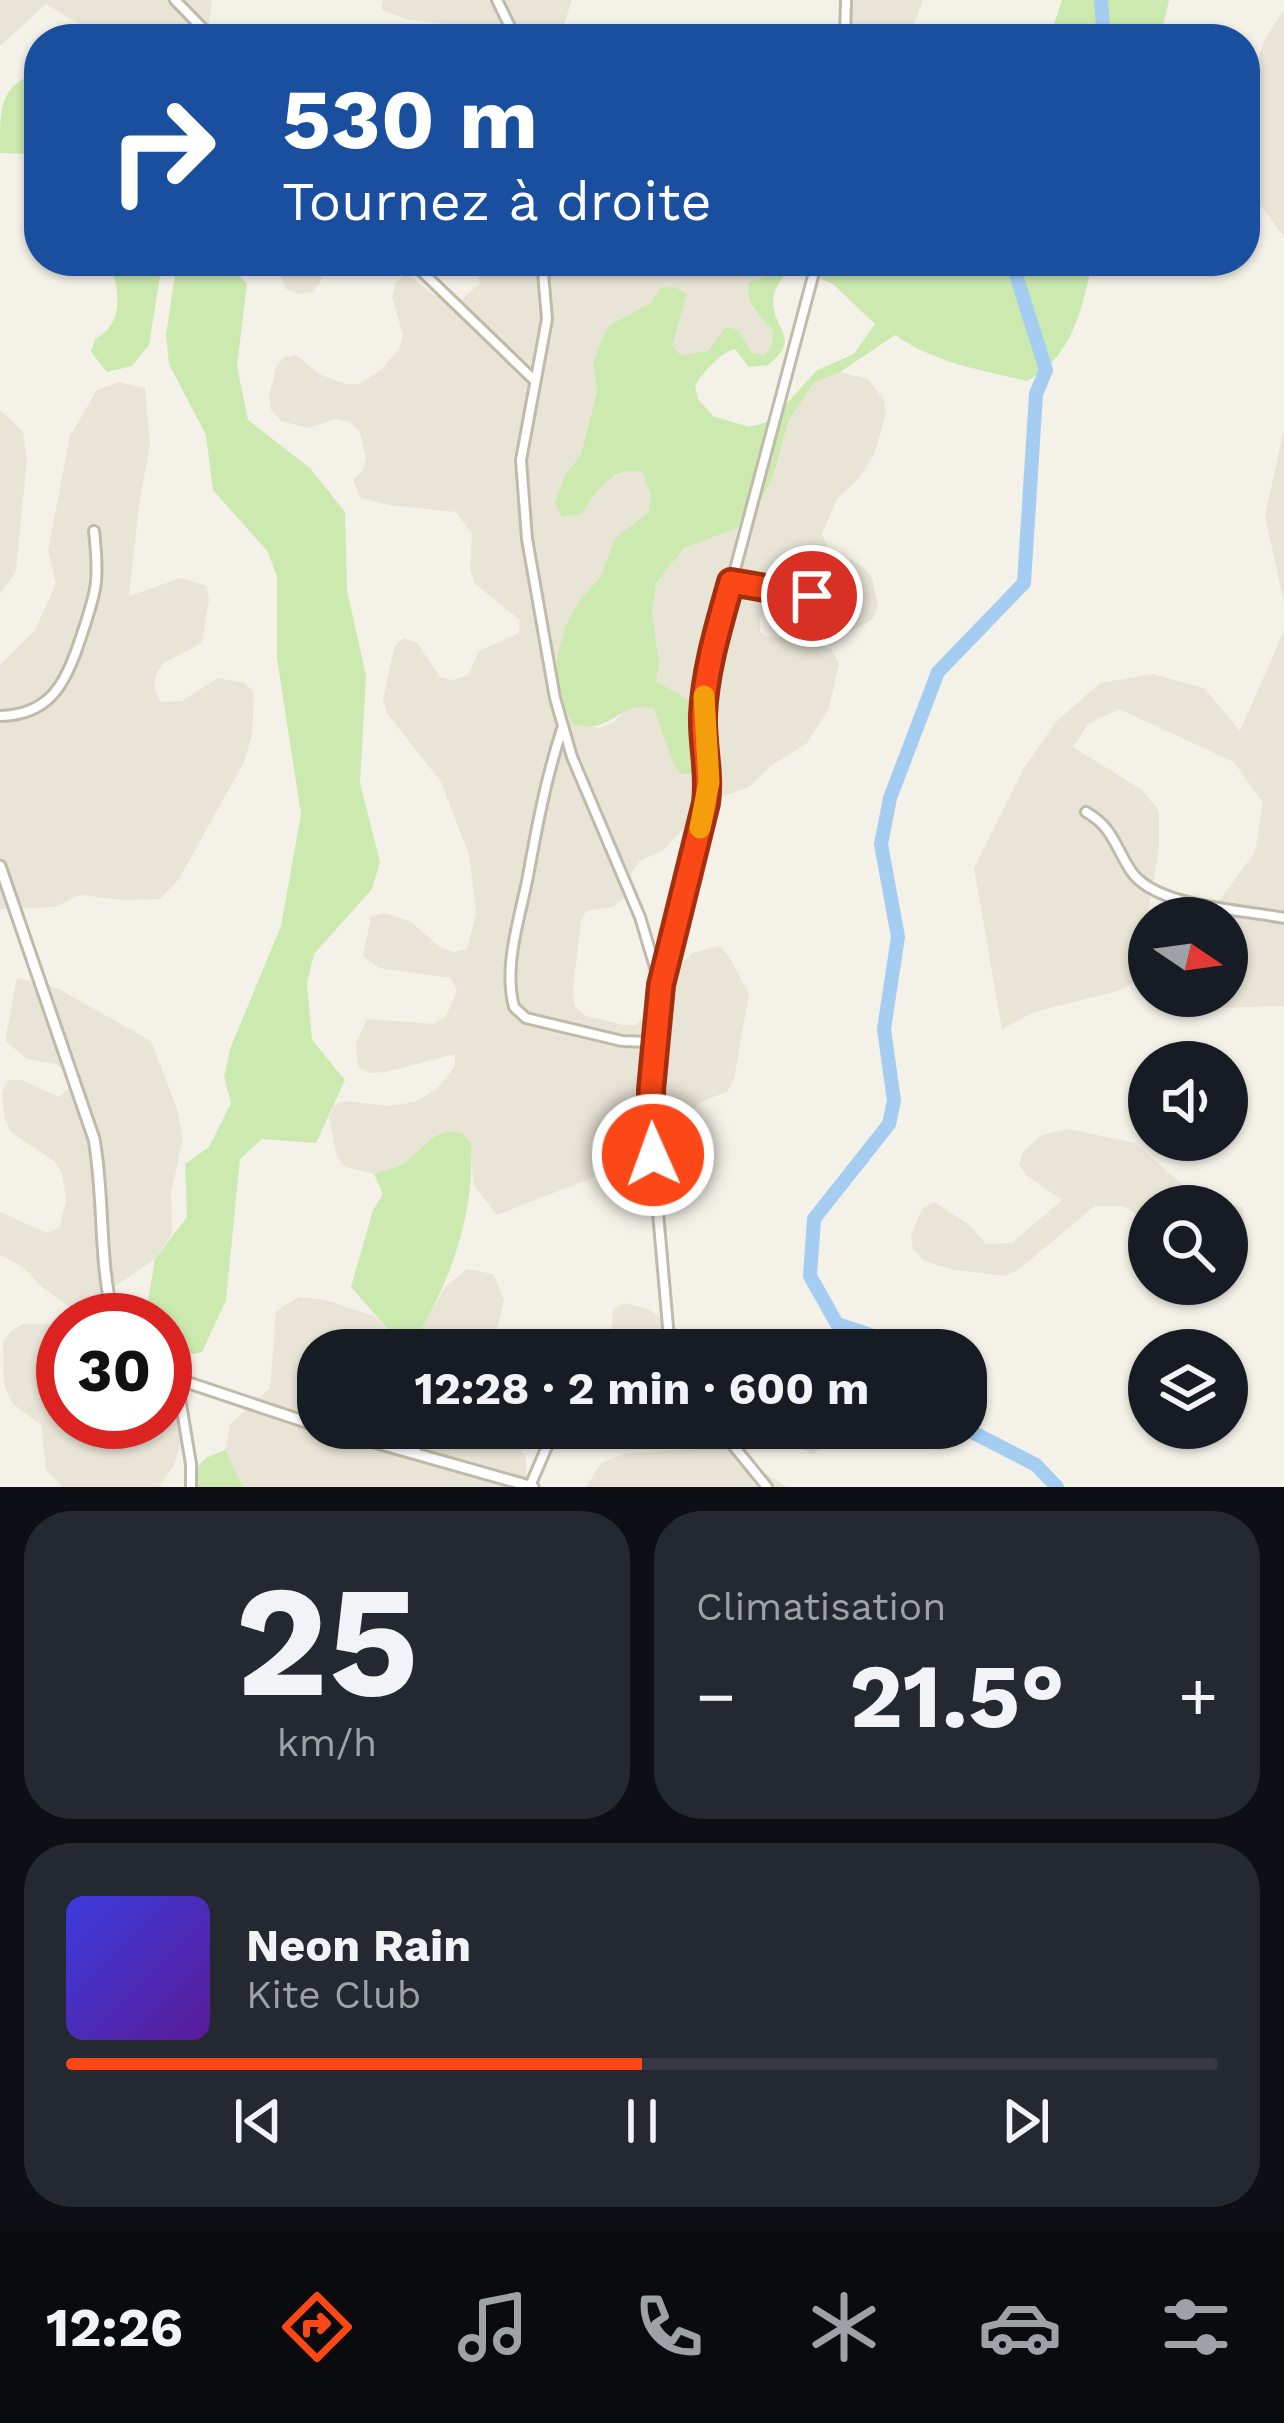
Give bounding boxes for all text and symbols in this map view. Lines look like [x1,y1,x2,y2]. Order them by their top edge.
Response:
text: 530 m [282,70,538,168]
icon: right [84,72,240,228]
text: Tournez à droite [282,170,712,233]
pin [761,545,863,647]
icon: arrive [779,563,845,629]
north arrow [1128,897,1248,1017]
map controls [1128,897,1248,1449]
button: sound [1128,1041,1248,1161]
position arrow [590,1092,716,1218]
button: search [1128,1185,1248,1305]
speed limit sign: 30 [36,1293,192,1449]
button: layers [1128,1329,1248,1449]
text: 12:28 · 2 min · 600 m [415,1362,869,1415]
text: 25 [235,1550,419,1733]
text: Climatisation [696,1584,946,1629]
text: 21.5° [849,1643,1065,1749]
text: − [696,1658,736,1735]
text: + [1178,1658,1218,1735]
text: km/h [277,1720,377,1765]
text: Neon Rain [246,1919,471,1972]
text: Kite Club [246,1972,421,2017]
icon: previous [225,2088,291,2154]
icon: pause [609,2088,675,2154]
icon: next [993,2088,1059,2154]
icon: directions [275,2285,359,2369]
icon: music [451,2285,535,2369]
icon: phone [627,2285,711,2369]
icon: climate [802,2285,886,2369]
icon: car [978,2285,1062,2369]
icon: filters [1154,2285,1238,2369]
text: 12:26 [46,2296,183,2359]

